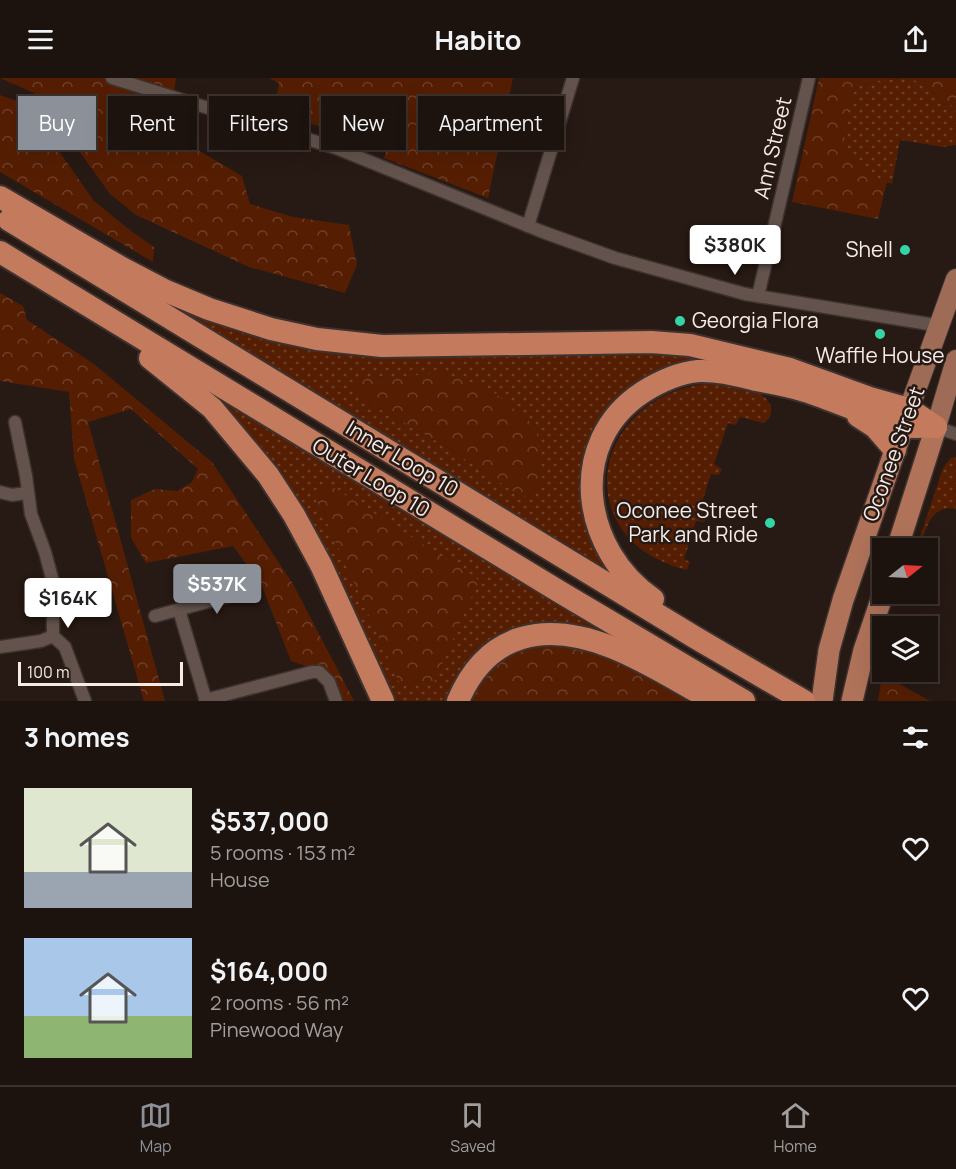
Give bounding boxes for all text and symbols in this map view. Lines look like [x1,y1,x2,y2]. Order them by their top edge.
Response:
text: Habito [435,21,521,58]
icon: menu [24,23,57,56]
icon: share [899,23,932,56]
street label: Ann Street [747,94,797,202]
chip: Buy [18,96,96,150]
chip: Rent [108,96,197,150]
chip: Filters [209,96,309,150]
chip: New [321,96,406,150]
chip: Apartment [418,96,564,150]
pin: $380K [693,225,777,276]
text: $380K [704,231,766,258]
place label: Shell [845,235,893,263]
marker: Shell [898,243,912,257]
place label: Georgia Flora [692,306,819,334]
marker: Georgia Flora [673,314,687,328]
marker: Waffle House [873,327,887,341]
place label: Waffle House [816,341,945,369]
street label: Oconee Street [856,382,930,525]
street label: Inner Loop 10 [341,413,464,503]
street label: Outer Loop 10 [307,431,436,523]
place label: Oconee Street Park and Ride [616,496,758,548]
marker: Oconee Street Park and Ride [763,516,777,530]
north arrow [872,538,938,604]
map controls [872,538,938,682]
pin: $537K [175,564,259,615]
text: $537K [187,570,247,597]
pin: $164K [26,578,110,629]
text: $164K [39,584,97,611]
button: layers [872,616,938,682]
scale bar [18,659,183,686]
text: 100 m [27,661,70,683]
text: 3 homes [24,719,130,755]
icon: filters [899,721,932,754]
text: $537,000 [210,803,329,839]
icon: home [72,812,144,884]
icon: heart [899,832,932,865]
text: 5 rooms · 153 m² [210,839,356,866]
text: House [210,866,270,893]
text: $164,000 [210,953,328,989]
icon: home [72,962,144,1034]
icon: heart [899,982,932,1015]
text: 2 rooms · 56 m² [210,989,349,1016]
text: Pinewood Way [210,1016,343,1043]
tab: Map [139,1099,172,1157]
tab: Saved [450,1099,495,1157]
tab: Home [774,1099,817,1157]

